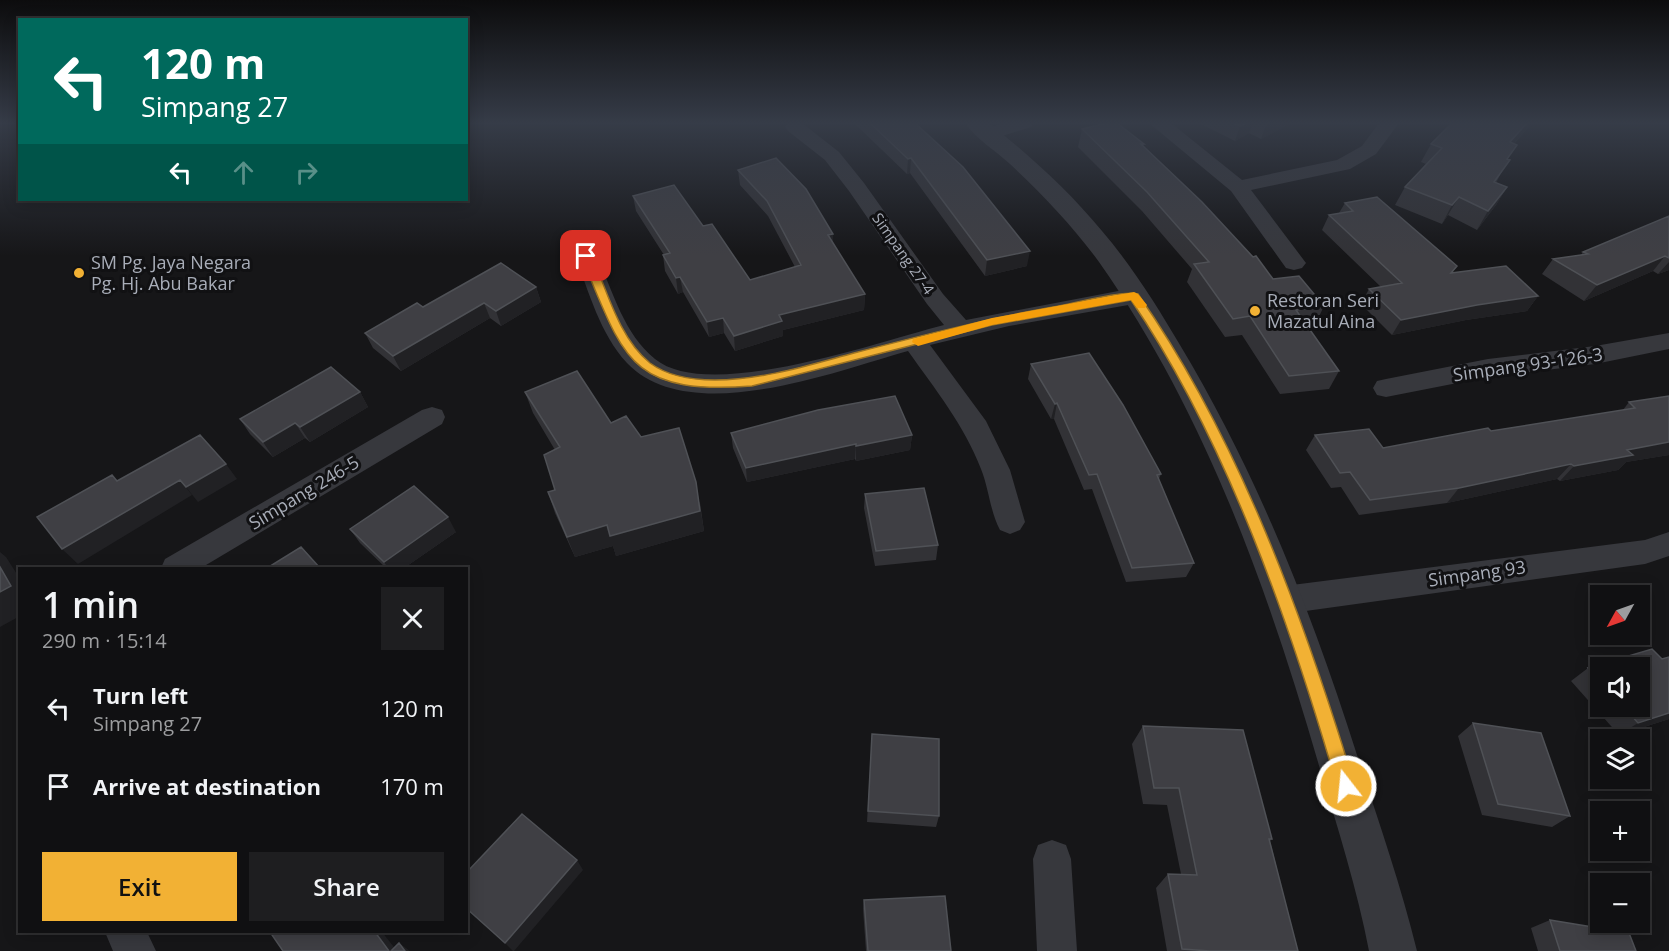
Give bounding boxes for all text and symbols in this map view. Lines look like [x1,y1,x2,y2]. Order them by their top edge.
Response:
text: 120 m [141,34,265,91]
icon: left [42,42,120,120]
text: Simpang 27 [141,88,288,125]
icon: left [164,156,197,189]
icon: ahead [227,156,260,189]
icon: right [290,156,323,189]
street label: Simpang 27-4 [868,209,940,298]
pin [560,230,611,281]
icon: arrive [569,239,602,272]
place label: SM Pg. Jaya Negara Pg. Hj. Abu Bakar [91,250,251,295]
marker: SM Pg. Jaya Negara Pg. Hj. Abu Bakar [72,266,86,280]
place label: Restoran Seri Mazatul Aina [1267,288,1379,333]
marker: Restoran Seri Mazatul Aina [1248,304,1262,318]
street label: Simpang 93-126-3 [1451,342,1604,386]
street label: Simpang 246-5 [244,450,363,535]
street label: Simpang 93 [1427,554,1527,592]
text: 1 min [42,580,139,629]
north arrow [1590,585,1650,645]
map controls [1590,585,1650,933]
button: close [381,587,444,650]
text: 290 m · 15:14 [42,627,167,654]
button: sound [1590,657,1650,717]
text: Turn left [93,680,188,710]
icon: left [42,692,75,725]
text: 120 m [380,693,444,723]
text: Simpang 27 [93,710,202,737]
button: layers [1590,729,1650,789]
position arrow [1314,754,1378,818]
icon: arrive [42,770,75,803]
text: Arrive at destination [93,771,321,801]
text: 170 m [380,771,444,801]
button: + [1590,801,1650,861]
button: Exit [42,852,237,921]
button: Share [249,852,444,921]
button: − [1590,873,1650,933]

